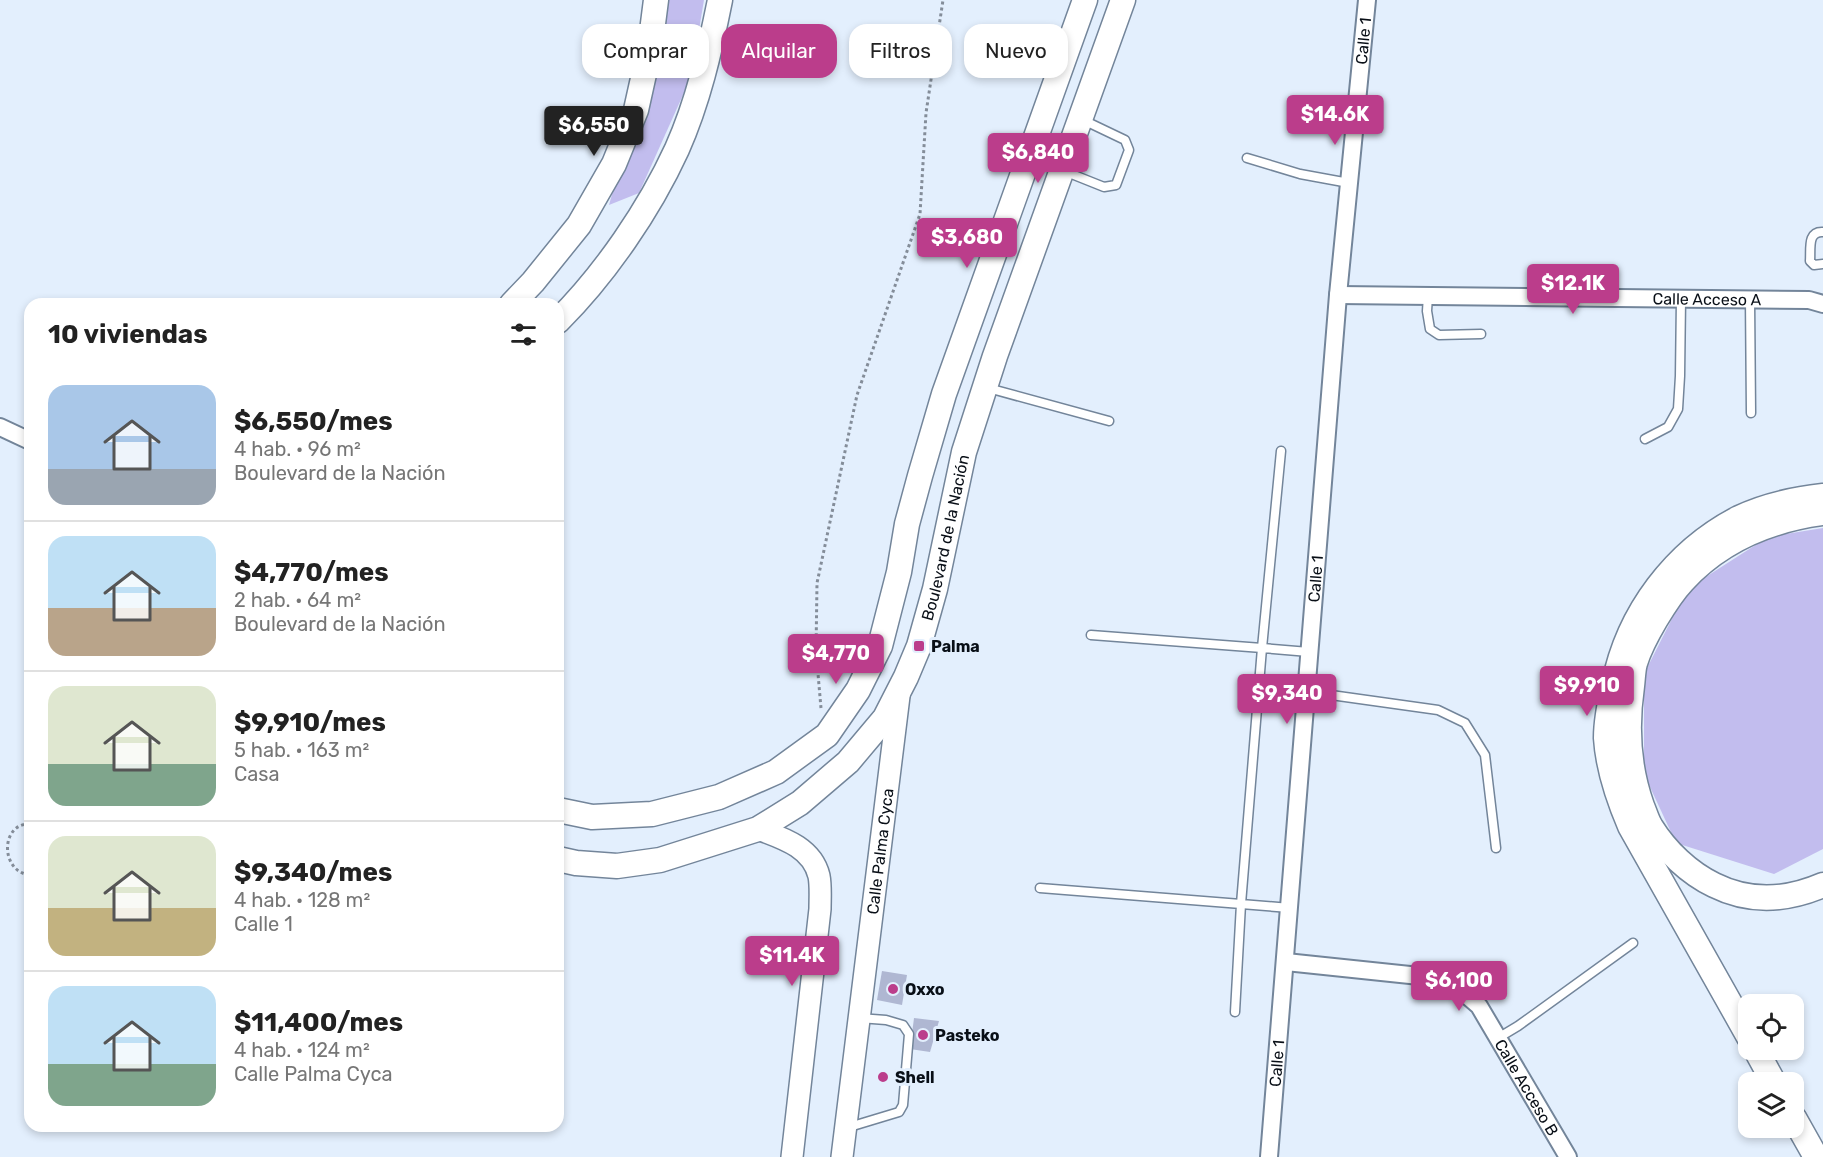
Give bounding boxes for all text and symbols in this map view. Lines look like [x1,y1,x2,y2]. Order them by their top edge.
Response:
street label: Calle 1 [1352,17,1375,65]
chip: Comprar [582,24,709,78]
chip: Alquilar [721,24,837,78]
chip: Filtros [849,24,952,78]
chip: Nuevo [964,24,1068,78]
pin: $14.6K [1286,95,1384,146]
text: $14.6K [1301,102,1369,126]
pin: $6,550 [545,106,643,157]
text: $6,550 [558,113,630,137]
pin: $6,840 [989,133,1087,184]
text: $6,840 [1002,140,1074,164]
pin: $3,680 [918,218,1016,269]
text: $3,680 [931,225,1003,249]
pin: $12.1K [1524,264,1622,315]
text: $12.1K [1541,271,1605,295]
street label: Calle Acceso A [1653,289,1762,309]
icon: filters [507,318,540,351]
text: 10 viviendas [48,319,208,350]
text: $6,550/mes [234,406,393,437]
icon: home [96,409,168,481]
text: 4 hab. · 96 m² [234,437,361,461]
street label: Boulevard de la Nación [918,453,973,623]
text: Boulevard de la Nación [234,461,446,485]
street label: Calle 1 [1304,555,1327,603]
text: $4,770/mes [234,557,389,588]
icon: home [96,560,168,632]
text: 2 hab. · 64 m² [234,588,361,612]
text: Boulevard de la Nación [234,612,446,636]
pin: $4,770 [787,634,885,685]
place label: Palma [931,637,980,656]
marker: Palma [912,639,926,653]
text: $4,770 [802,641,870,665]
pin: $9,910 [1538,666,1636,717]
text: $9,910 [1554,673,1620,697]
pin: $9,340 [1238,674,1336,725]
text: $9,340 [1251,681,1323,705]
text: $9,910/mes [234,707,386,738]
icon: home [96,710,168,782]
text: 5 hab. · 163 m² [234,738,369,762]
text: Casa [234,762,280,786]
street label: Calle Palma Cyca [863,787,898,916]
text: $9,340/mes [234,857,392,888]
icon: home [96,860,168,932]
text: 4 hab. · 128 m² [234,888,370,912]
text: Calle 1 [234,912,293,936]
pin: $11.4K [743,936,841,987]
text: $11.4K [759,943,825,967]
pin: $6,100 [1410,961,1508,1012]
text: $6,100 [1425,968,1493,992]
place label: Oxxo [905,980,945,999]
marker: Oxxo [886,982,900,996]
map controls [1738,994,1804,1138]
button: locate [1738,994,1804,1060]
text: $11,400/mes [234,1007,403,1038]
icon: home [96,1010,168,1082]
place label: Pasteko [935,1026,1000,1045]
marker: Pasteko [916,1028,930,1042]
street label: Calle Acceso B [1491,1036,1562,1139]
text: 4 hab. · 124 m² [234,1038,370,1062]
street label: Calle 1 [1266,1039,1288,1088]
text: Calle Palma Cyca [234,1062,393,1086]
place label: Shell [895,1068,935,1087]
marker: Shell [876,1070,890,1084]
button: layers [1738,1072,1804,1138]

